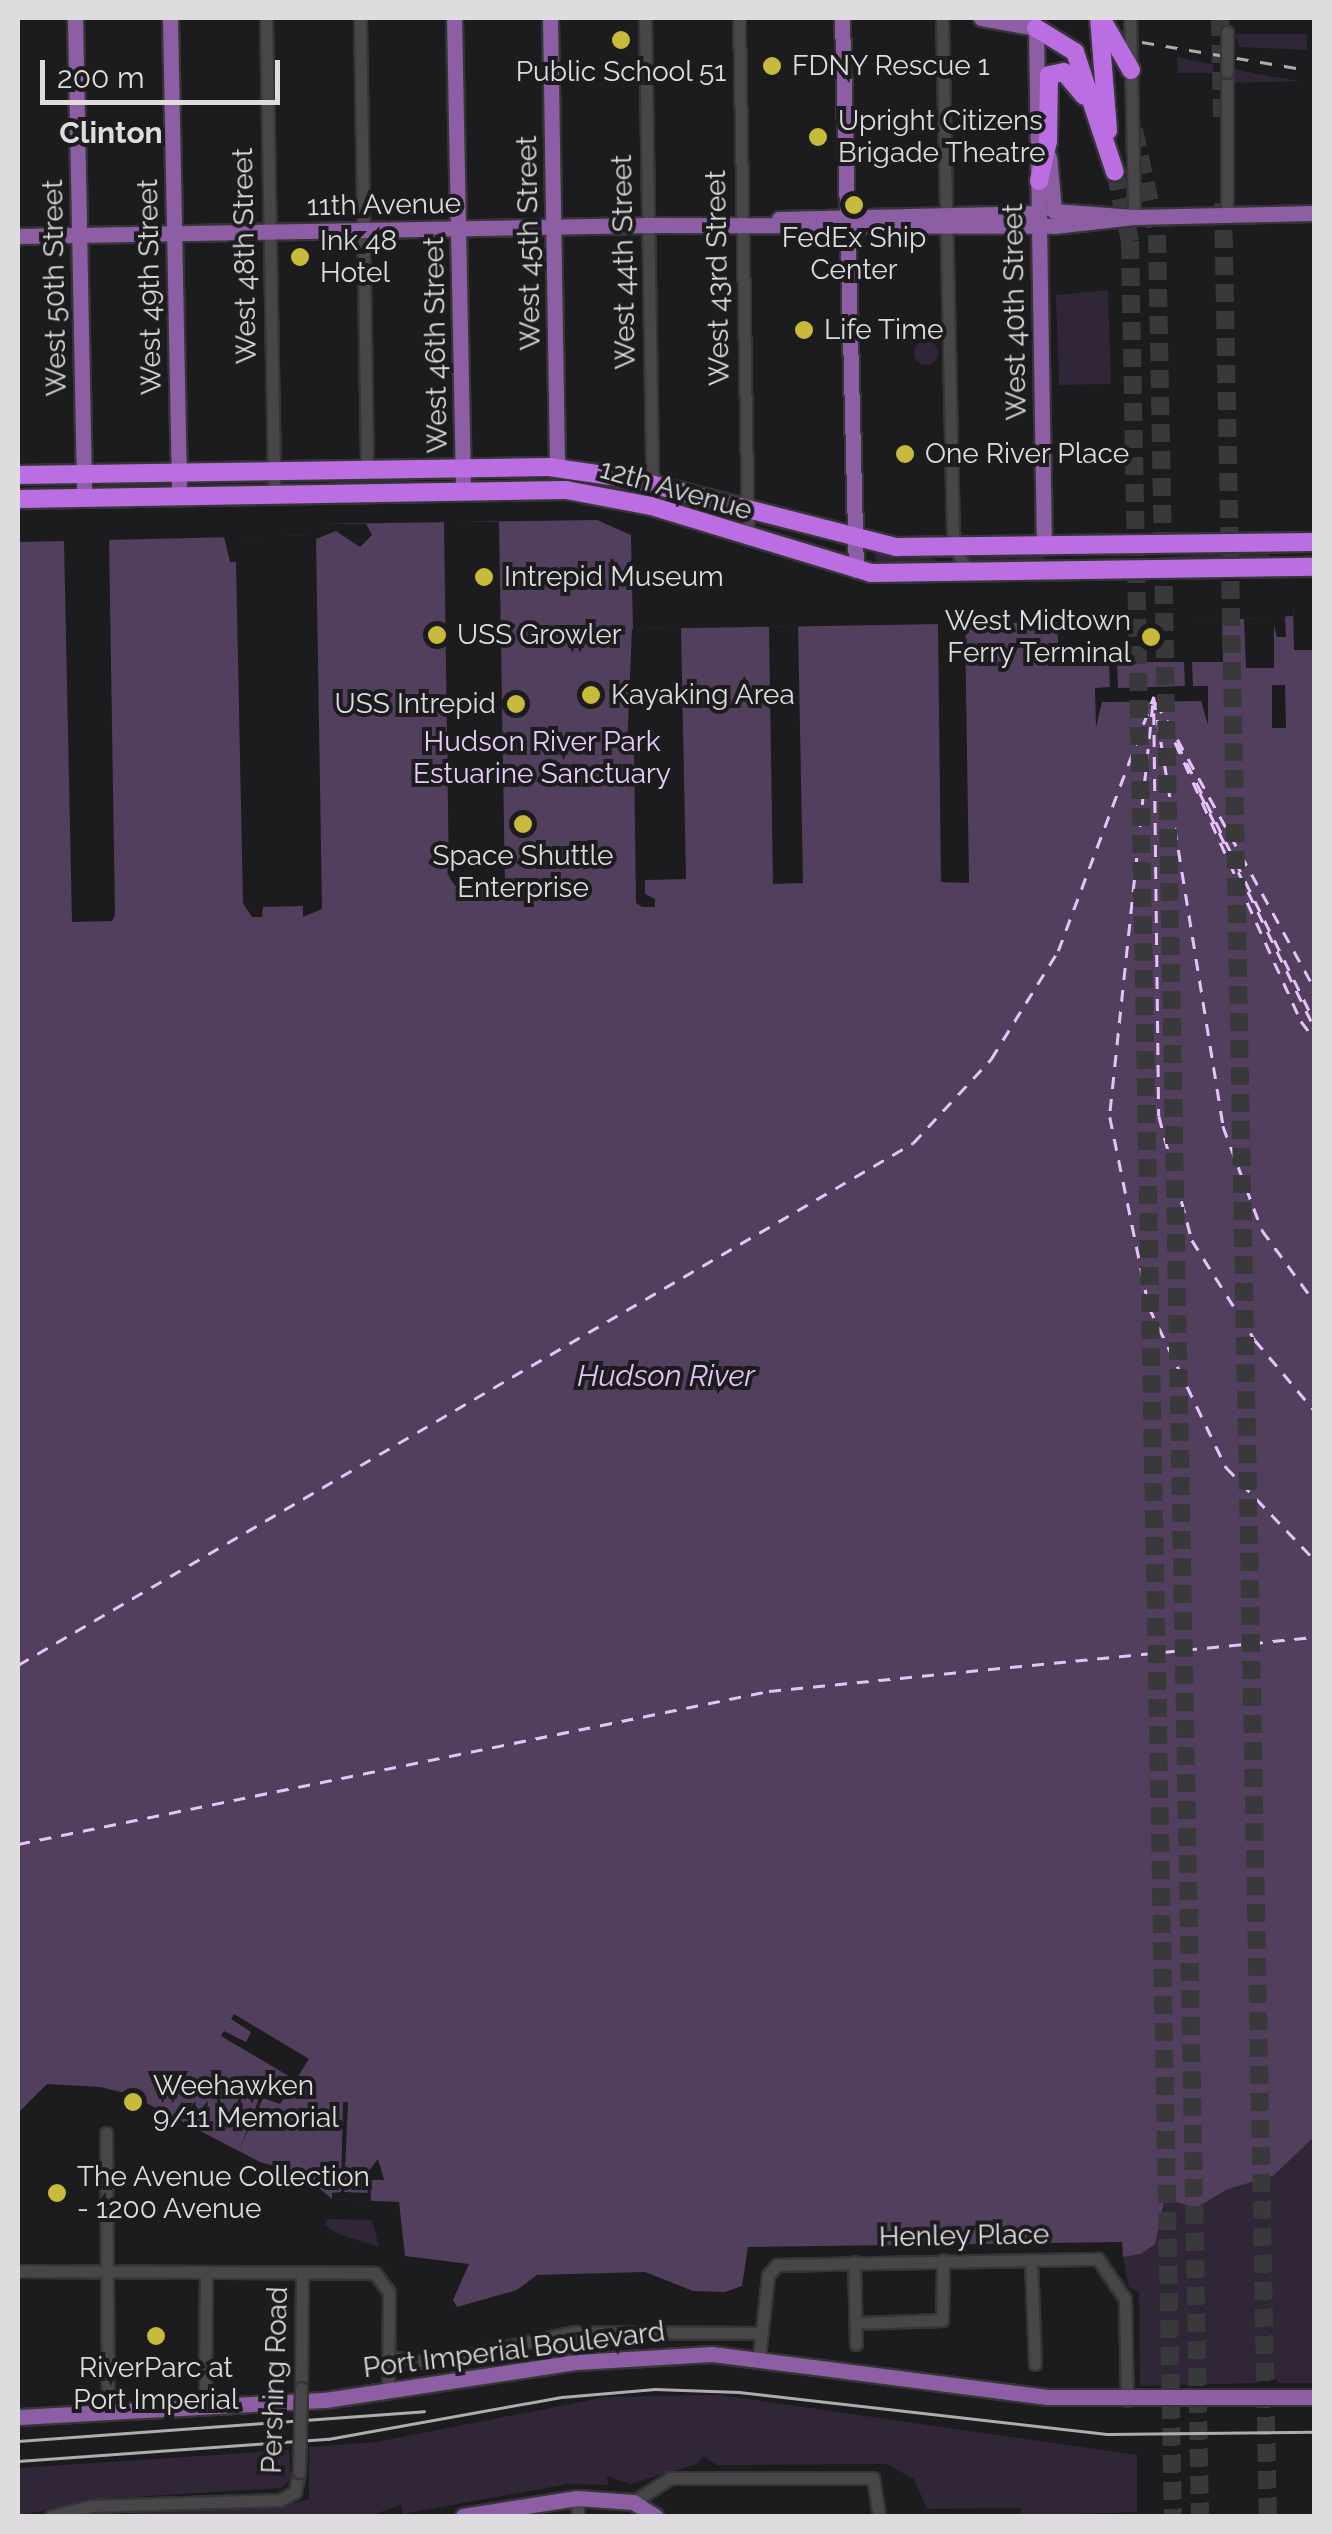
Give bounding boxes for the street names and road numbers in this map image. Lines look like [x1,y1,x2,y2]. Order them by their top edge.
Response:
street label: West 45th Street [510,135,548,351]
street label: West 48th Street [226,148,264,364]
street label: West 44th Street [605,154,643,370]
street label: West 43rd Street [699,170,737,386]
street label: West 50th Street [36,179,74,397]
street label: West 49th Street [131,179,169,395]
street label: 11th Avenue [306,187,462,223]
street label: West 40th Street [996,203,1034,421]
street label: West 46th Street [417,236,455,454]
street label: 12th Avenue [596,452,756,528]
street label: Henley Place [878,2218,1050,2254]
street label: Pershing Road [255,2286,295,2474]
street label: Port Imperial Boulevard [361,2315,667,2385]

